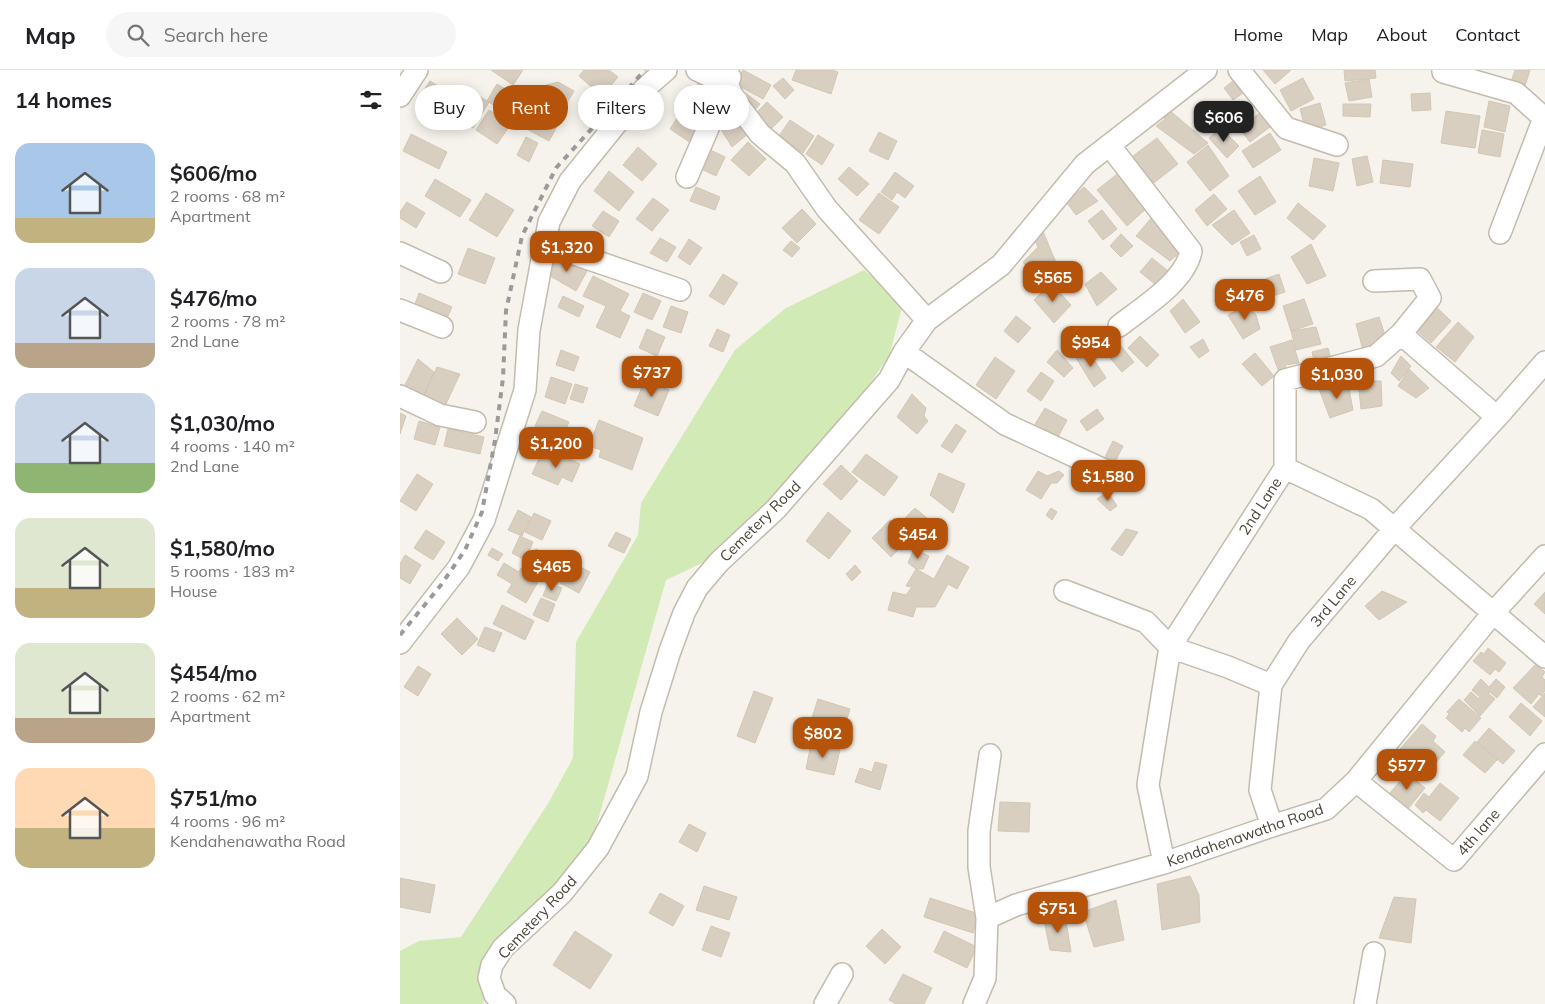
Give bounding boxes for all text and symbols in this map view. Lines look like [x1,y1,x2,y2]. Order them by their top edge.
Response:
search box [106,12,456,57]
text: Map [25,20,76,50]
icon: search [124,21,152,49]
text: Search here [164,23,268,47]
text: Home [1233,23,1283,46]
text: Map [1311,23,1348,46]
text: About [1376,23,1427,46]
text: Contact [1455,23,1520,46]
chip: Buy [415,85,483,130]
chip: Rent [493,85,568,130]
chip: Filters [578,85,664,130]
chip: New [674,85,749,130]
icon: filters [357,86,385,114]
text: 14 homes [15,87,112,113]
pin: $606 [1194,100,1254,143]
text: $606 [1205,107,1243,127]
text: $606/mo [170,160,257,186]
icon: home [55,163,115,223]
text: 2 rooms · 68 m² [170,186,285,206]
text: Apartment [170,206,251,226]
pin: $1,320 [526,230,608,273]
text: $1,320 [541,237,593,257]
pin: $565 [1023,260,1083,303]
text: $565 [1034,267,1072,287]
pin: $476 [1215,278,1275,321]
text: $476/mo [170,285,257,311]
text: $476 [1226,285,1264,305]
icon: home [55,288,115,348]
text: 2 rooms · 78 m² [170,311,285,331]
pin: $954 [1061,326,1121,368]
text: 2nd Lane [170,331,239,351]
text: $954 [1072,332,1110,352]
pin: $737 [622,356,682,398]
pin: $1,030 [1296,358,1378,400]
text: $737 [633,362,671,382]
text: $1,030 [1311,364,1363,384]
text: $1,030/mo [170,410,275,436]
icon: home [55,413,115,473]
pin: $1,200 [515,426,597,469]
text: $1,200 [530,433,582,453]
text: 4 rooms · 140 m² [170,436,295,456]
text: 2nd Lane [170,456,239,476]
pin: $1,580 [1067,460,1149,502]
text: $1,580 [1082,466,1134,486]
street label: 2nd Lane [1234,474,1286,538]
street label: Cemetery Road [715,476,805,566]
pin: $454 [888,518,948,560]
text: $454 [899,524,937,544]
text: $1,580/mo [170,535,275,561]
icon: home [55,538,115,598]
pin: $465 [522,550,582,592]
text: $465 [533,556,571,576]
text: 5 rooms · 183 m² [170,561,295,581]
street label: 3rd Lane [1306,571,1360,631]
text: House [170,581,217,601]
text: $454/mo [170,660,257,686]
icon: home [55,663,115,723]
text: 2 rooms · 62 m² [170,686,285,706]
text: Apartment [170,706,251,726]
pin: $802 [793,716,853,759]
text: $802 [804,723,842,743]
pin: $577 [1377,748,1437,791]
text: $577 [1388,755,1426,775]
text: $751/mo [170,785,257,811]
icon: home [55,788,115,848]
street label: Kendahenawatha Road [1164,799,1326,871]
street label: 4th lane [1452,804,1504,860]
text: 4 rooms · 96 m² [170,811,285,831]
text: Kendahenawatha Road [170,831,346,851]
street label: Cemetery Road [494,871,580,963]
pin: $751 [1028,892,1088,934]
text: $751 [1039,898,1077,918]

